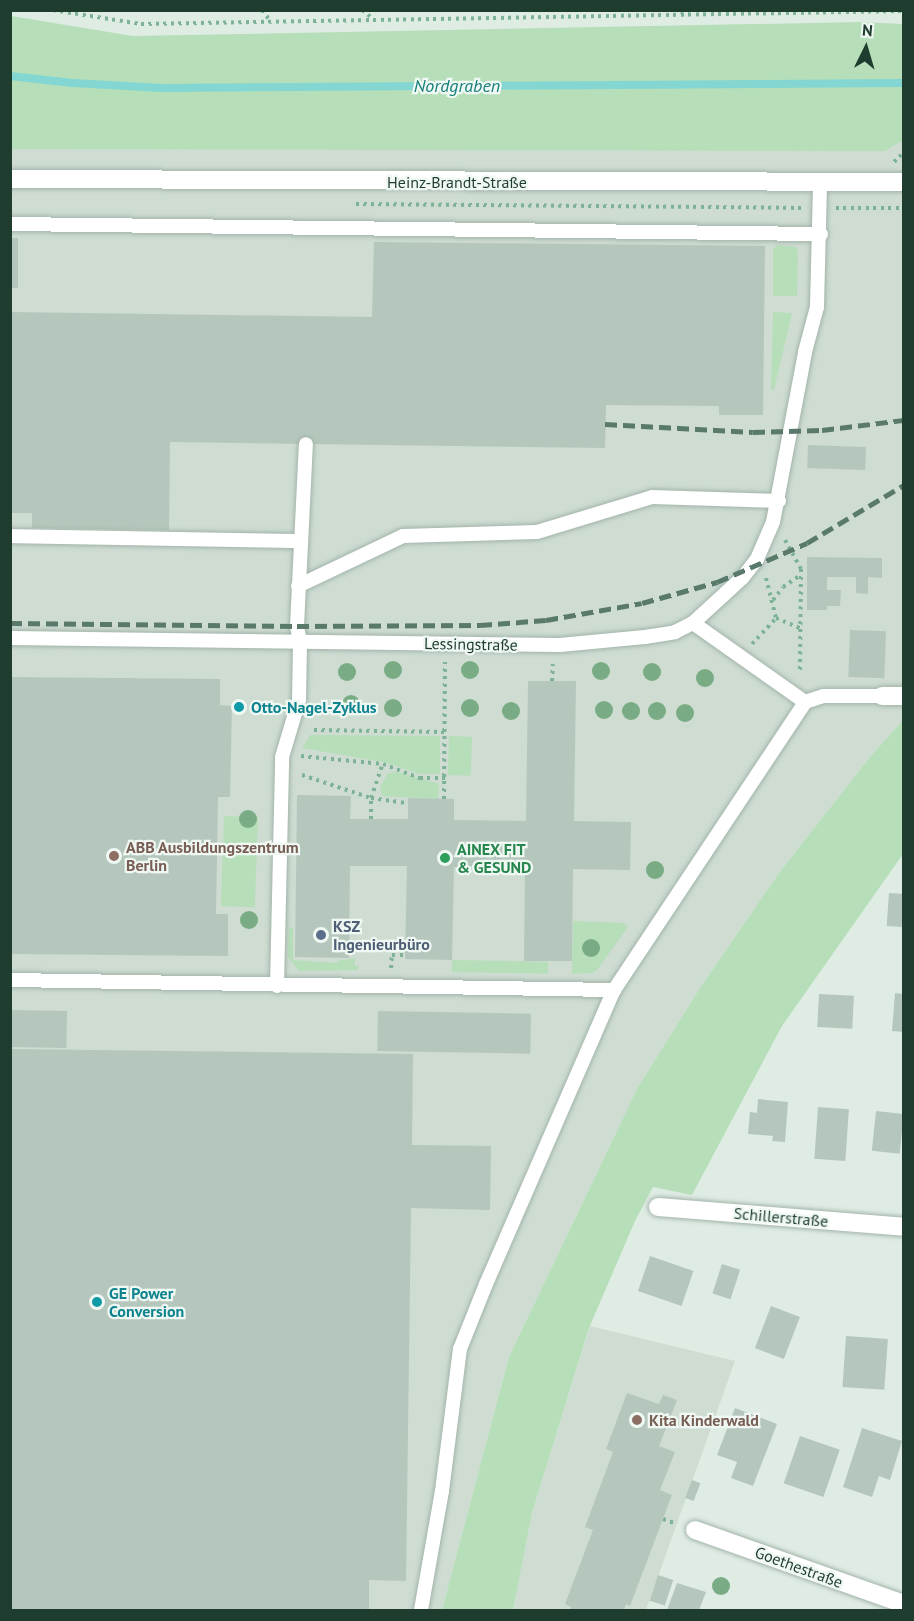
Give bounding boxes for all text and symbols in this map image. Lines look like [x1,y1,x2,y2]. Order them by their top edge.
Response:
north arrow [836,18,896,78]
text: N [861,20,874,40]
water label: Nordgraben [414,75,500,97]
street label: Heinz-Brandt-Straße [387,172,527,192]
street label: Lessingstraße [424,634,518,654]
place label: Otto-Nagel-Zyklus [251,697,377,717]
marker: Otto-Nagel-Zyklus [232,700,246,714]
place label: ABB Ausbildungszentrum Berlin [126,837,299,875]
place label: AINEX FIT & GESUND [457,839,532,877]
marker: ABB Ausbildungszentrum Berlin [107,849,121,863]
marker: AINEX FIT & GESUND [438,851,452,865]
place label: KSZ Ingenieurbüro [333,916,430,954]
marker: KSZ Ingenieurbüro [314,928,328,942]
street label: Schillerstraße [733,1203,829,1231]
place label: GE Power Conversion [109,1283,184,1321]
marker: GE Power Conversion [90,1295,104,1309]
place label: Kita Kinderwald [649,1410,759,1430]
marker: Kita Kinderwald [630,1413,644,1427]
street label: Goethestraße [753,1542,845,1592]

